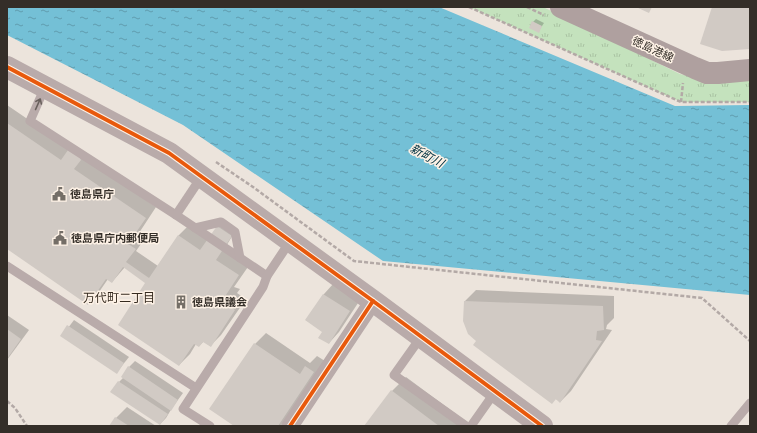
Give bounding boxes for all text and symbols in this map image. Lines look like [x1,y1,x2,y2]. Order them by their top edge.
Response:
street label: 徳島港線 [630,34,675,65]
one-way arrow [35,98,42,110]
water label: 新町川 [408,141,448,172]
public building icon: 徳島県庁 [51,186,67,202]
place label: 徳島県庁 [70,188,114,201]
public building icon: 徳島県庁内郵便局 [52,230,68,246]
place label: 徳島県庁内郵便局 [71,232,159,245]
district label: 万代町二丁目 [83,291,155,305]
building icon: 徳島県議会 [173,294,189,310]
place label: 徳島県議会 [192,296,247,309]

